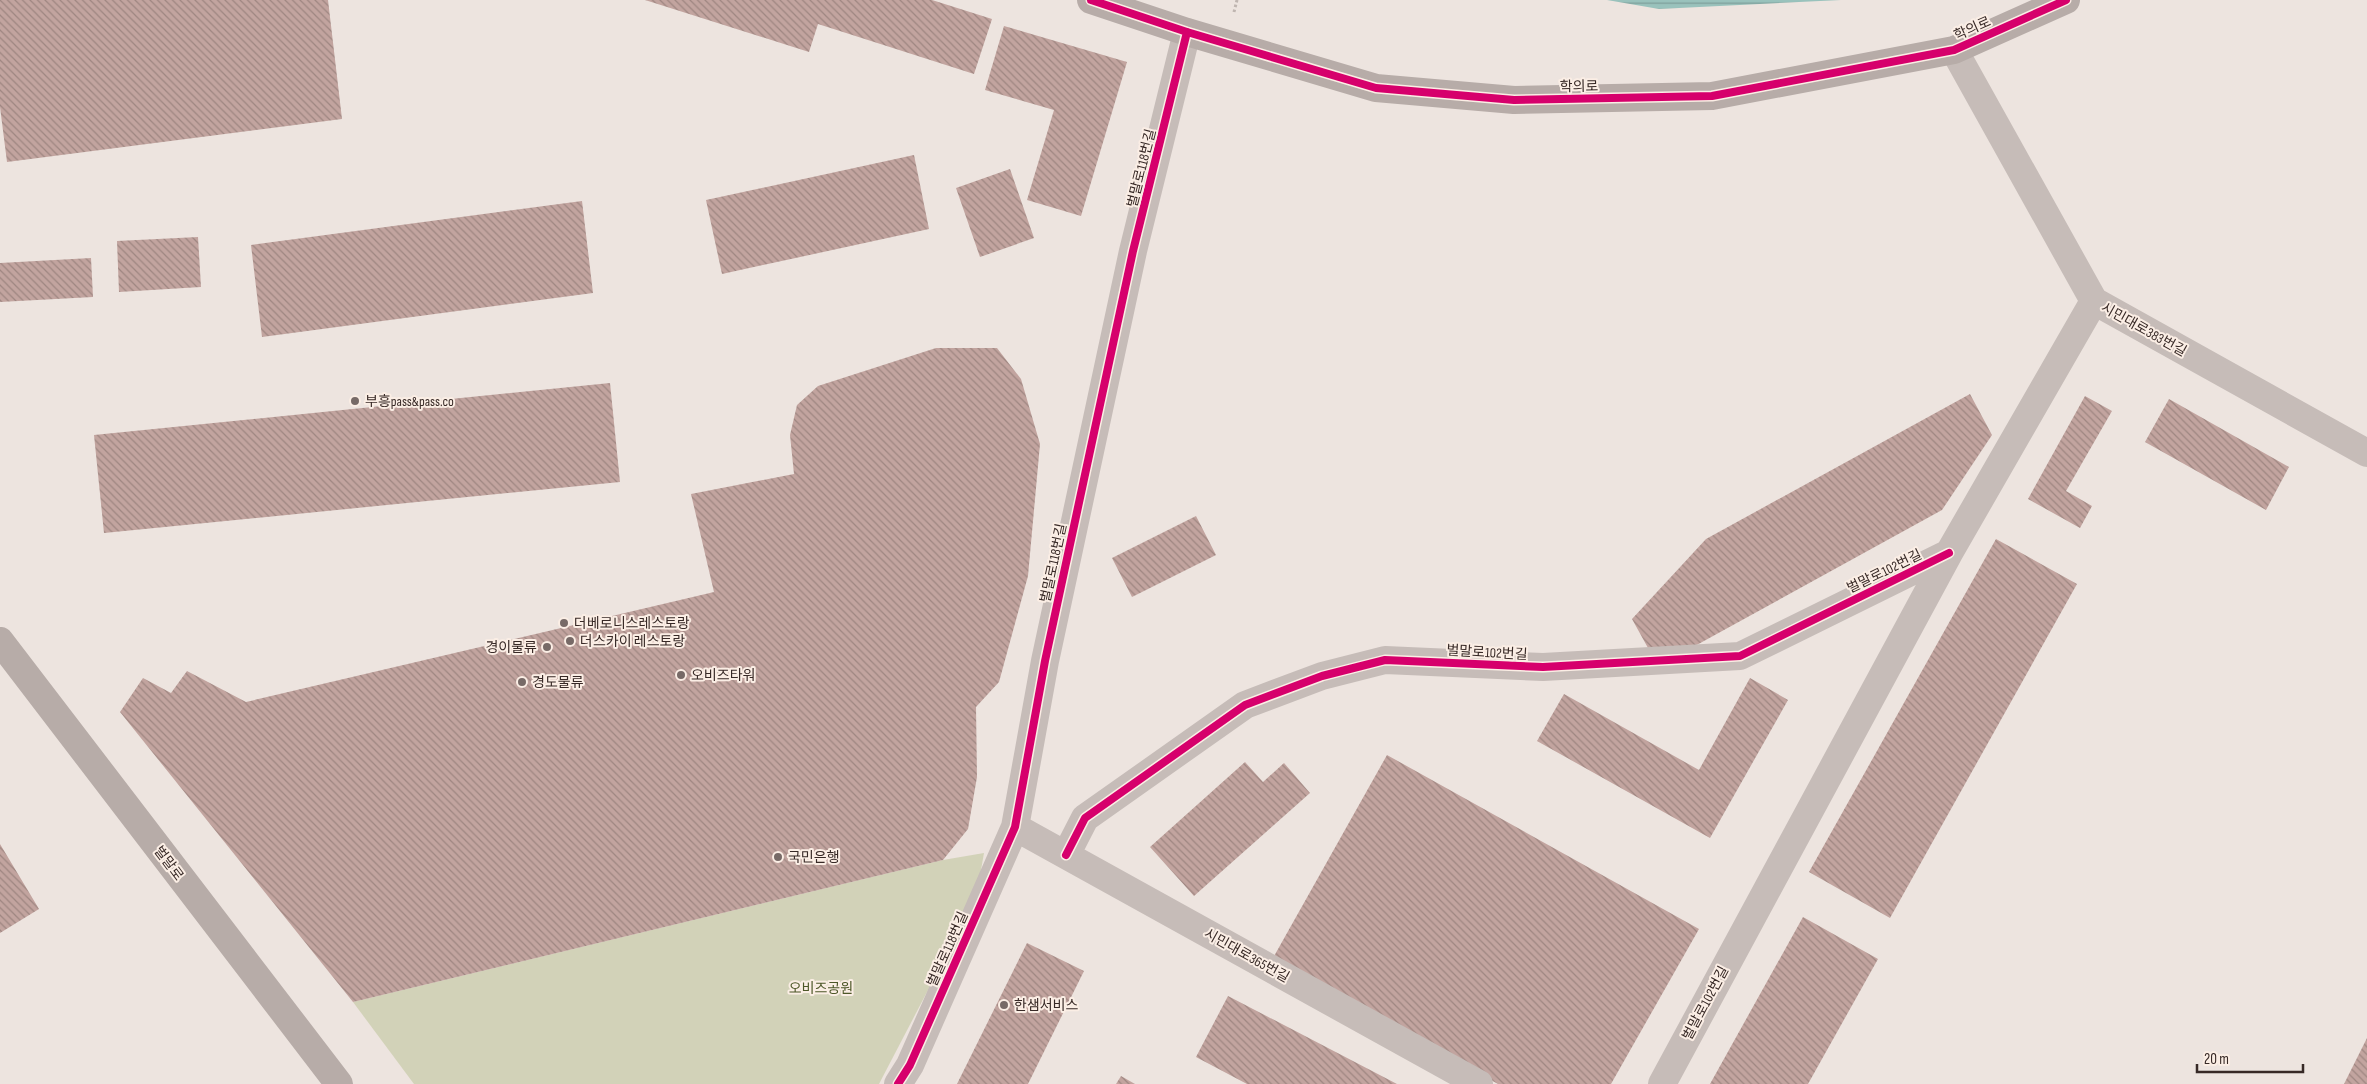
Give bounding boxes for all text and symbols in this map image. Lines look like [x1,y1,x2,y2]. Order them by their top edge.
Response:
street label: 학의로 [1951,13,1993,44]
street label: 학의로 [1560,78,1599,95]
street label: 벌말로118번길 [1124,127,1159,209]
street label: 시민대로383번길 [2098,299,2189,360]
place label: 부흥pass&pass.co [365,393,454,410]
marker: 부흥pass&pass.co [349,395,361,407]
street label: 벌말로118번길 [1037,522,1070,604]
street label: 벌말로102번길 [1844,546,1924,597]
place label: 더베로니스레스토랑 [574,615,690,632]
marker: 더베로니스레스토랑 [558,617,570,629]
place label: 더스카이 레스토랑 [580,633,685,650]
marker: 더스카이 레스토랑 [564,635,576,647]
place label: 경이물류 [485,639,537,656]
marker: 경이물류 [541,641,553,653]
street label: 벌말로102번길 [1446,642,1528,663]
place label: 오비즈타워 [691,667,755,684]
marker: 오비즈타워 [675,669,687,681]
place label: 경도물류 [532,674,584,691]
marker: 경도물류 [516,676,528,688]
street label: 벌말로 [150,843,187,884]
place label: 국민은행 [788,849,840,866]
marker: 국민은행 [772,851,784,863]
street label: 벌말로118번길 [923,909,972,989]
street label: 시민대로365번길 [1201,925,1292,986]
street label: 벌말로102번길 [1679,963,1732,1043]
park label: 오비즈공원 [789,980,853,997]
place label: 한샘서비스 [1014,997,1079,1014]
marker: 한샘서비스 [998,999,1010,1011]
scale bar [2197,1042,2303,1074]
text: 20 m [2204,1050,2229,1069]

